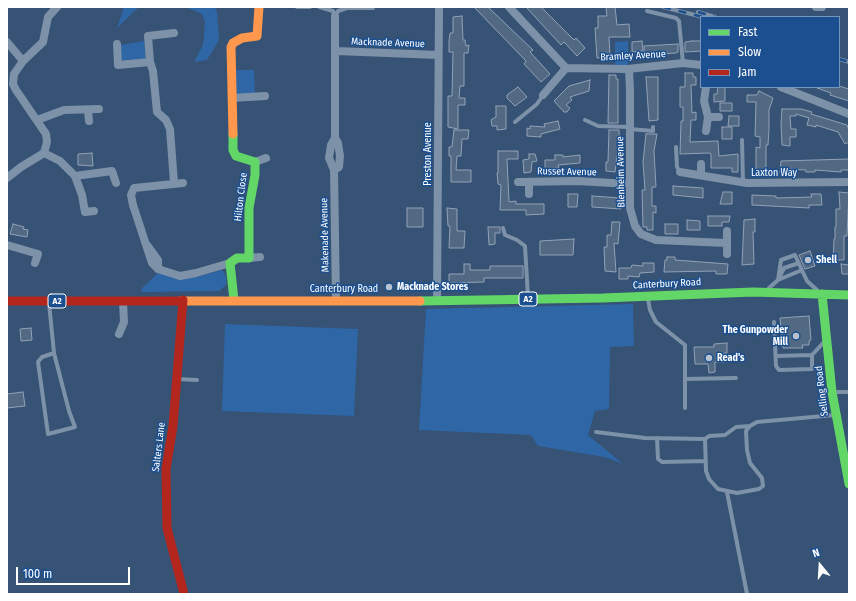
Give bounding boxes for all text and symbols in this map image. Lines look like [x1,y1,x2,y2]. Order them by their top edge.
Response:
legend [700,16,840,88]
text: Fast [738,25,757,39]
street label: Macknade Avenue [351,36,425,50]
text: Slow [738,45,761,59]
street label: Bramley Avenue [600,48,666,64]
text: Jam [738,65,756,79]
street label: Preston Avenue [422,122,434,186]
street label: Blenheim Avenue [614,136,628,208]
street label: Russet Avenue [537,165,597,179]
street label: Laxton Way [751,167,797,179]
street label: Hilton Close [232,172,250,222]
street label: Makenade Avenue [318,198,332,272]
place label: Shell [816,254,837,266]
marker: Shell [803,255,813,265]
street label: Canterbury Road [633,276,701,292]
place label: Macknade Stores [397,281,468,293]
marker: Macknade Stores [384,282,394,292]
street label: Canterbury Road [310,283,378,295]
road number: A2 [519,292,537,306]
road number: A2 [48,294,66,308]
place label: The Gunpowder Mill [723,324,788,348]
marker: The Gunpowder Mill [791,331,801,341]
place label: Read's [717,352,744,364]
marker: Read's [704,353,714,363]
street label: Selling Road [813,365,831,417]
street label: Salters Lane [150,422,168,472]
north arrow [800,545,840,585]
text: N [811,546,821,560]
scale bar [18,559,132,585]
text: 100 m [23,567,52,581]

